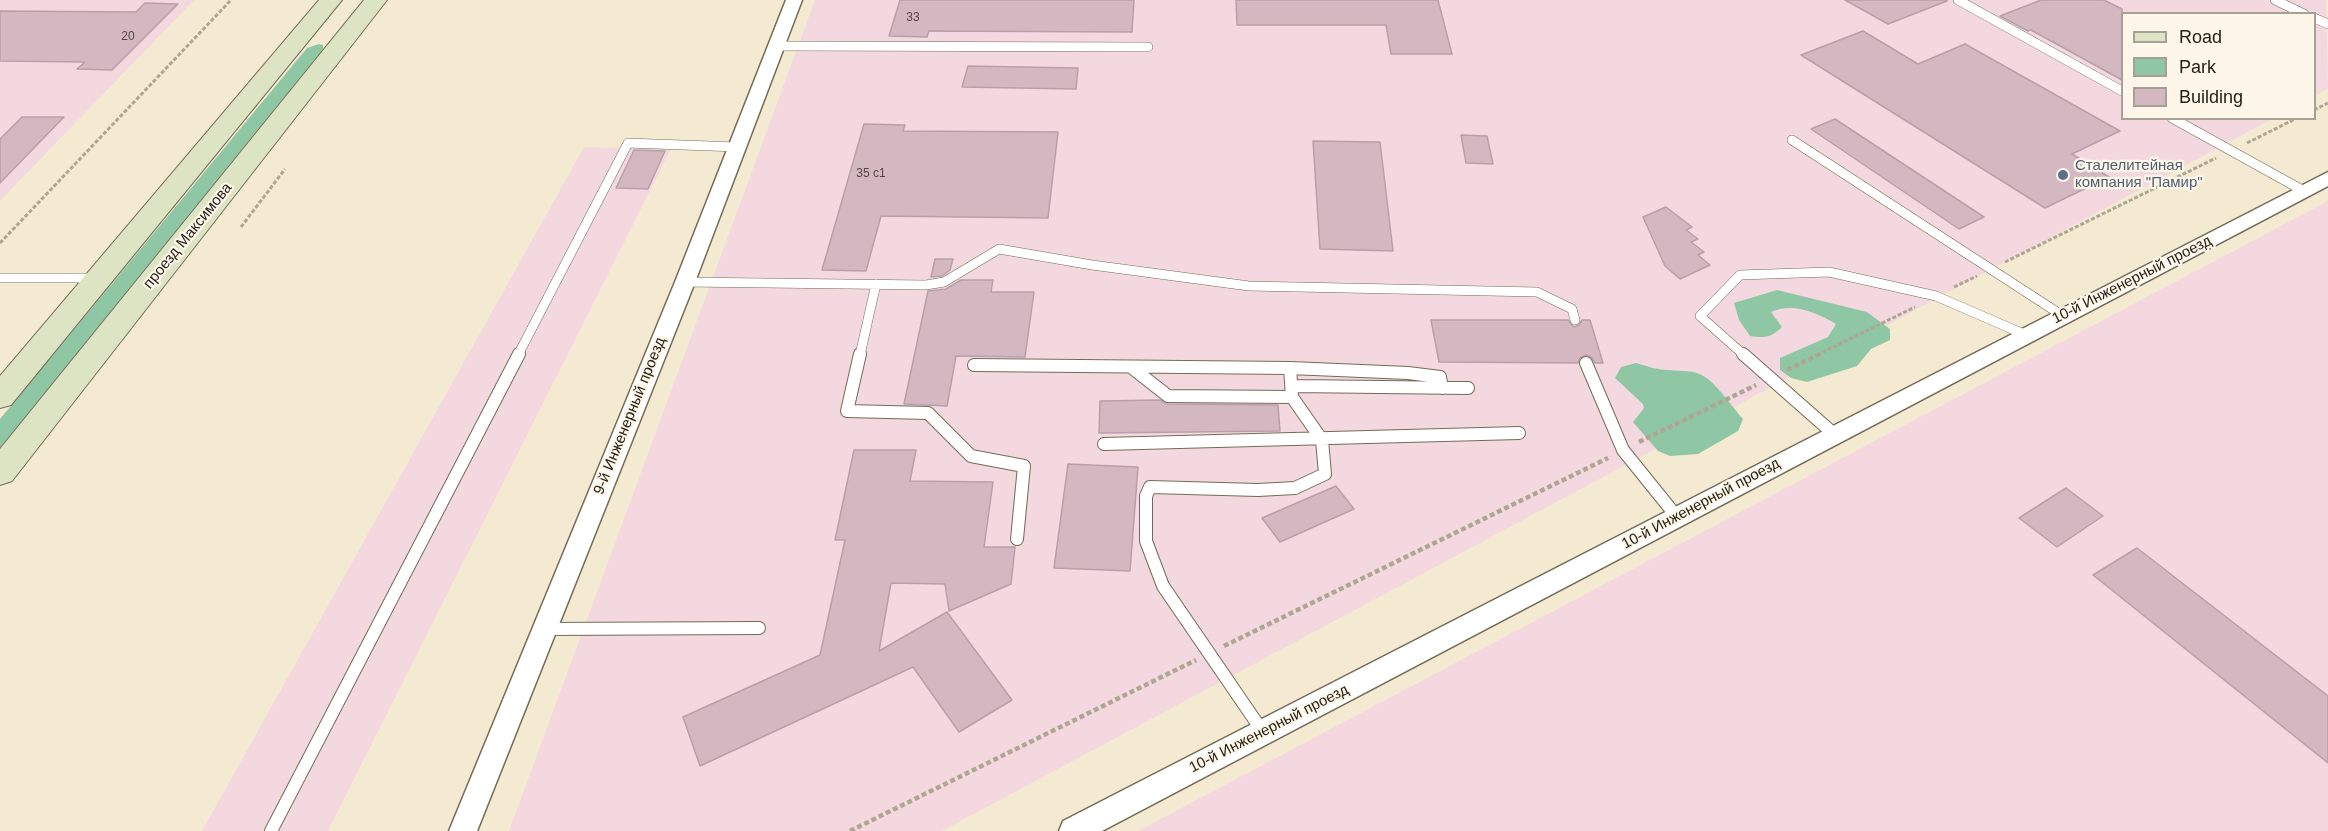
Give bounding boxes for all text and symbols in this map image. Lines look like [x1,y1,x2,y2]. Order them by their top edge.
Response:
house number: 33 [906,11,920,25]
legend [2121,12,2316,120]
text: Road [2179,27,2222,47]
house number: 20 [121,30,135,44]
text: Park [2179,57,2216,77]
text: Building [2179,87,2243,107]
place label: Сталелитейная компания "Памир" [2075,157,2203,192]
house number: 35 с1 [856,167,886,181]
marker: Сталелитейная компания "Памир" [2056,168,2070,182]
street label: проезд Максимова [140,180,236,292]
street label: 10-й Инженерный проезд [2049,232,2215,328]
street label: 9-й Инженерный проезд [590,335,670,497]
street label: 10-й Инженерный проезд [1619,455,1783,553]
street label: 10-й Инженерный проезд [1186,681,1352,777]

